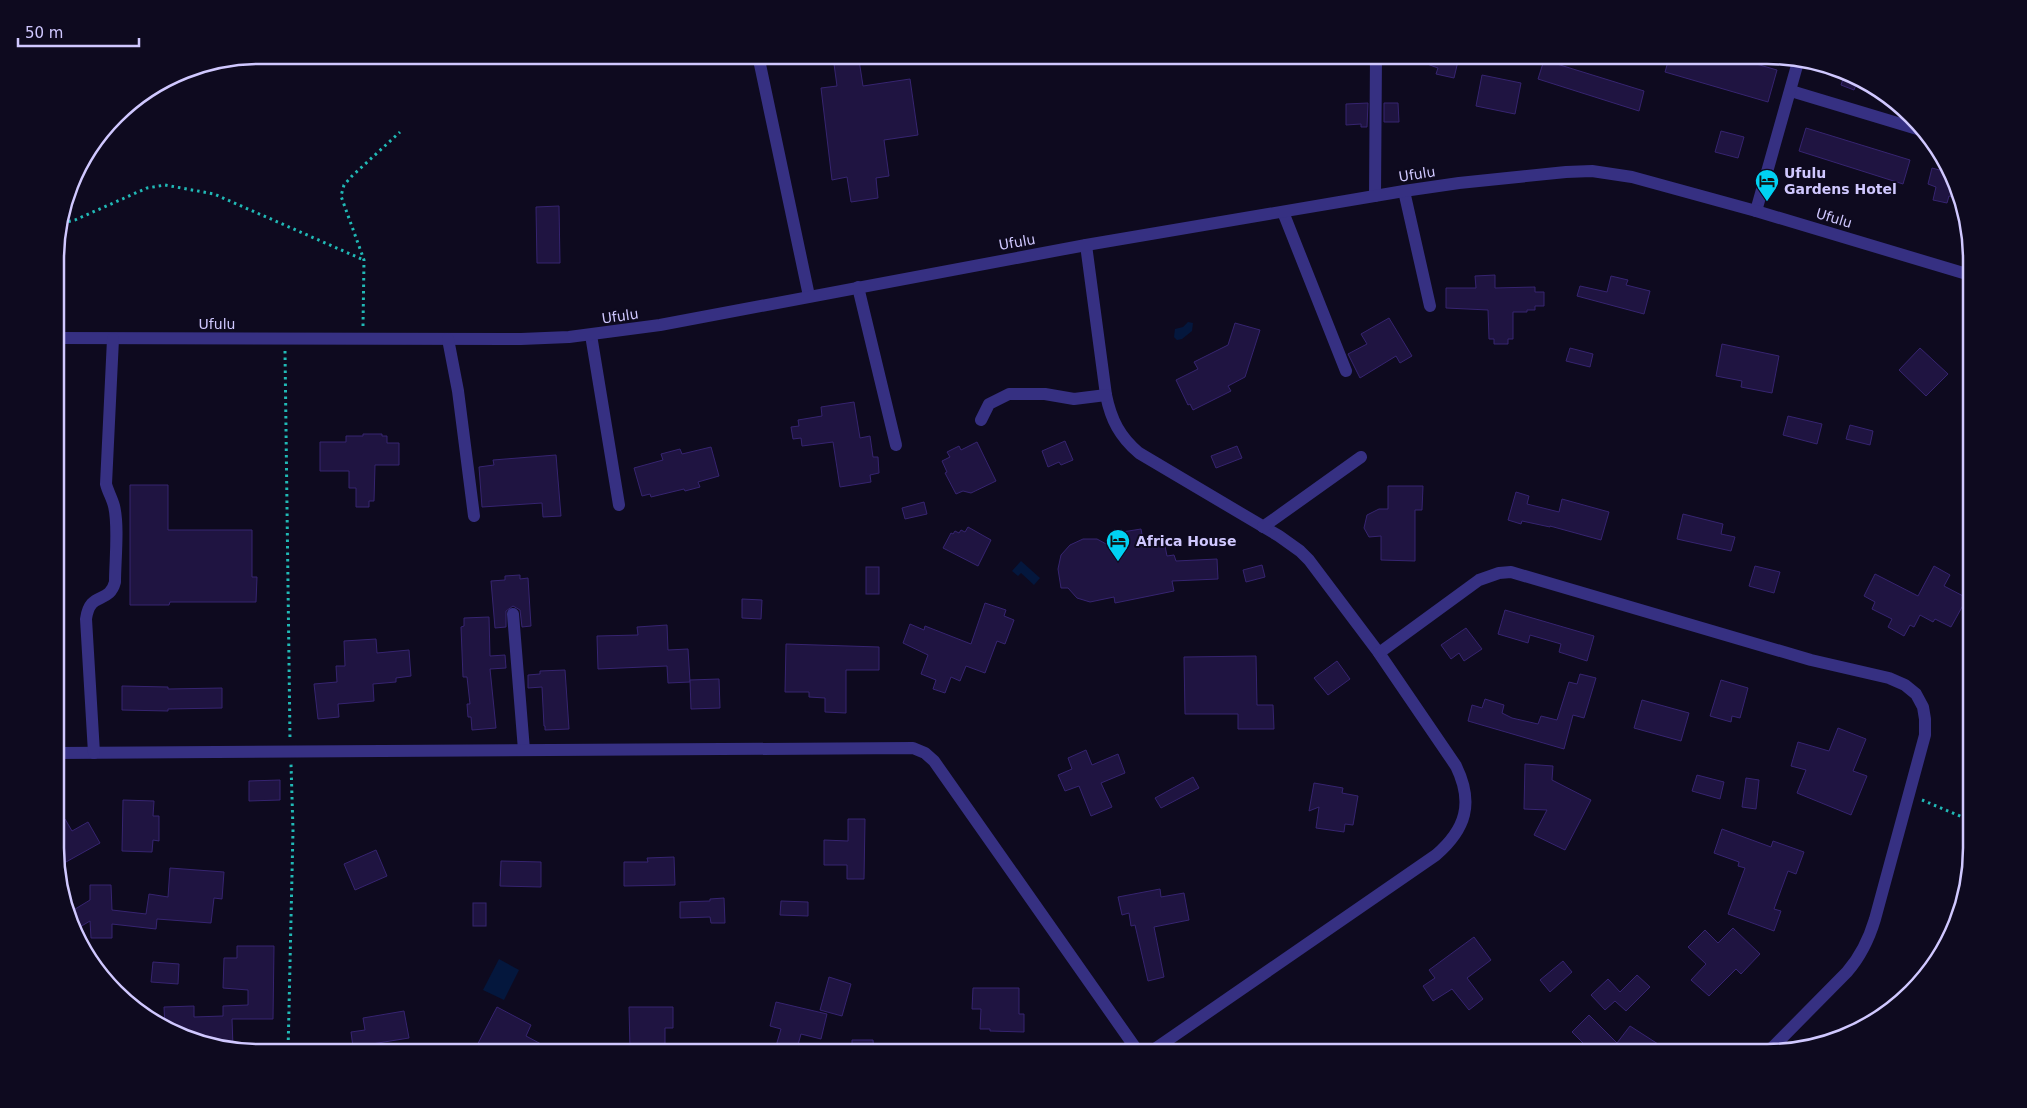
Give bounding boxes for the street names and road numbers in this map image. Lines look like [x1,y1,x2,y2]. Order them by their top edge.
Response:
street label: Ufulu [1398,163,1436,185]
street label: Ufulu [1814,205,1854,231]
street label: Ufulu [997,231,1037,253]
street label: Ufulu [601,306,639,326]
street label: Ufulu [199,316,235,332]

